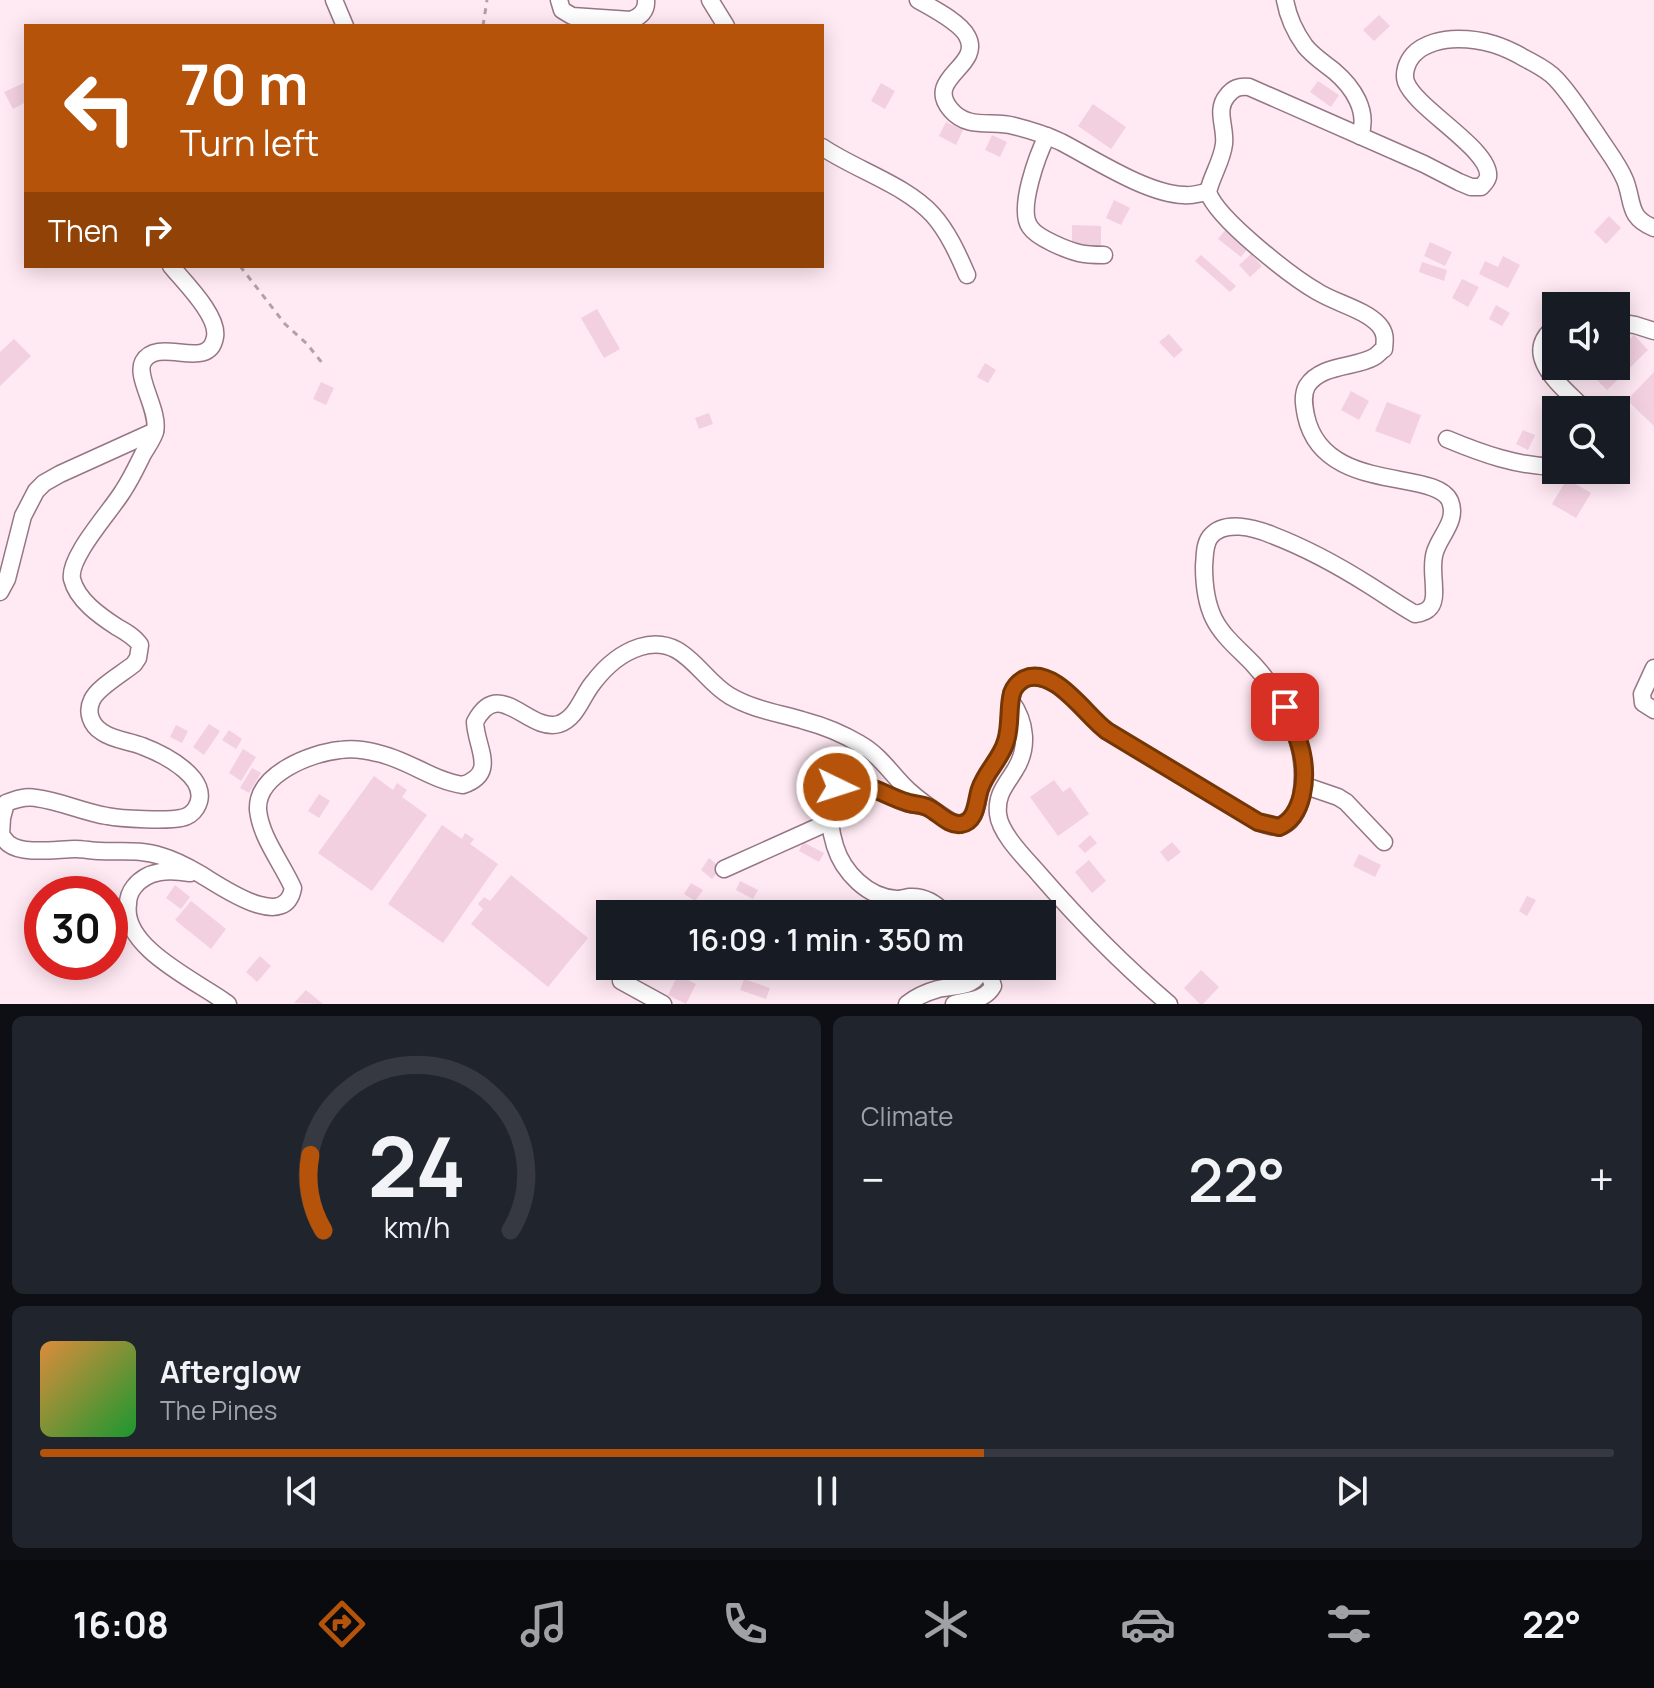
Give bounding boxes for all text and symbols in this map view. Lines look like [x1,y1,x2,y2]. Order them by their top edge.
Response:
text: 70 m [180,45,308,122]
icon: left [48,56,152,160]
text: Turn left [180,118,319,167]
icon: right [135,208,179,252]
text: Then [48,210,119,251]
map controls [1542,292,1630,484]
button: sound [1542,292,1630,380]
button: search [1542,396,1630,484]
pin [1251,673,1319,741]
icon: arrive [1263,685,1307,729]
position arrow [795,745,879,829]
speed limit sign: 30 [24,876,128,980]
text: 16:09 · 1 min · 350 m [688,919,964,960]
text: Climate [861,1098,953,1134]
text: 24 [367,1108,466,1222]
text: 22° [1188,1138,1285,1220]
text: − [861,1149,885,1209]
text: + [1589,1149,1614,1209]
text: km/h [383,1208,450,1247]
text: Afterglow [160,1351,301,1392]
text: The Pines [160,1392,277,1428]
icon: previous [280,1469,324,1513]
icon: pause [805,1469,849,1513]
icon: next [1330,1469,1374,1513]
icon: directions [314,1596,370,1652]
icon: music [516,1596,572,1652]
icon: phone [717,1596,773,1652]
icon: climate [918,1596,974,1652]
icon: car [1120,1596,1176,1652]
icon: filters [1321,1596,1377,1652]
text: 16:08 [73,1600,169,1649]
text: 22° [1522,1600,1581,1649]

